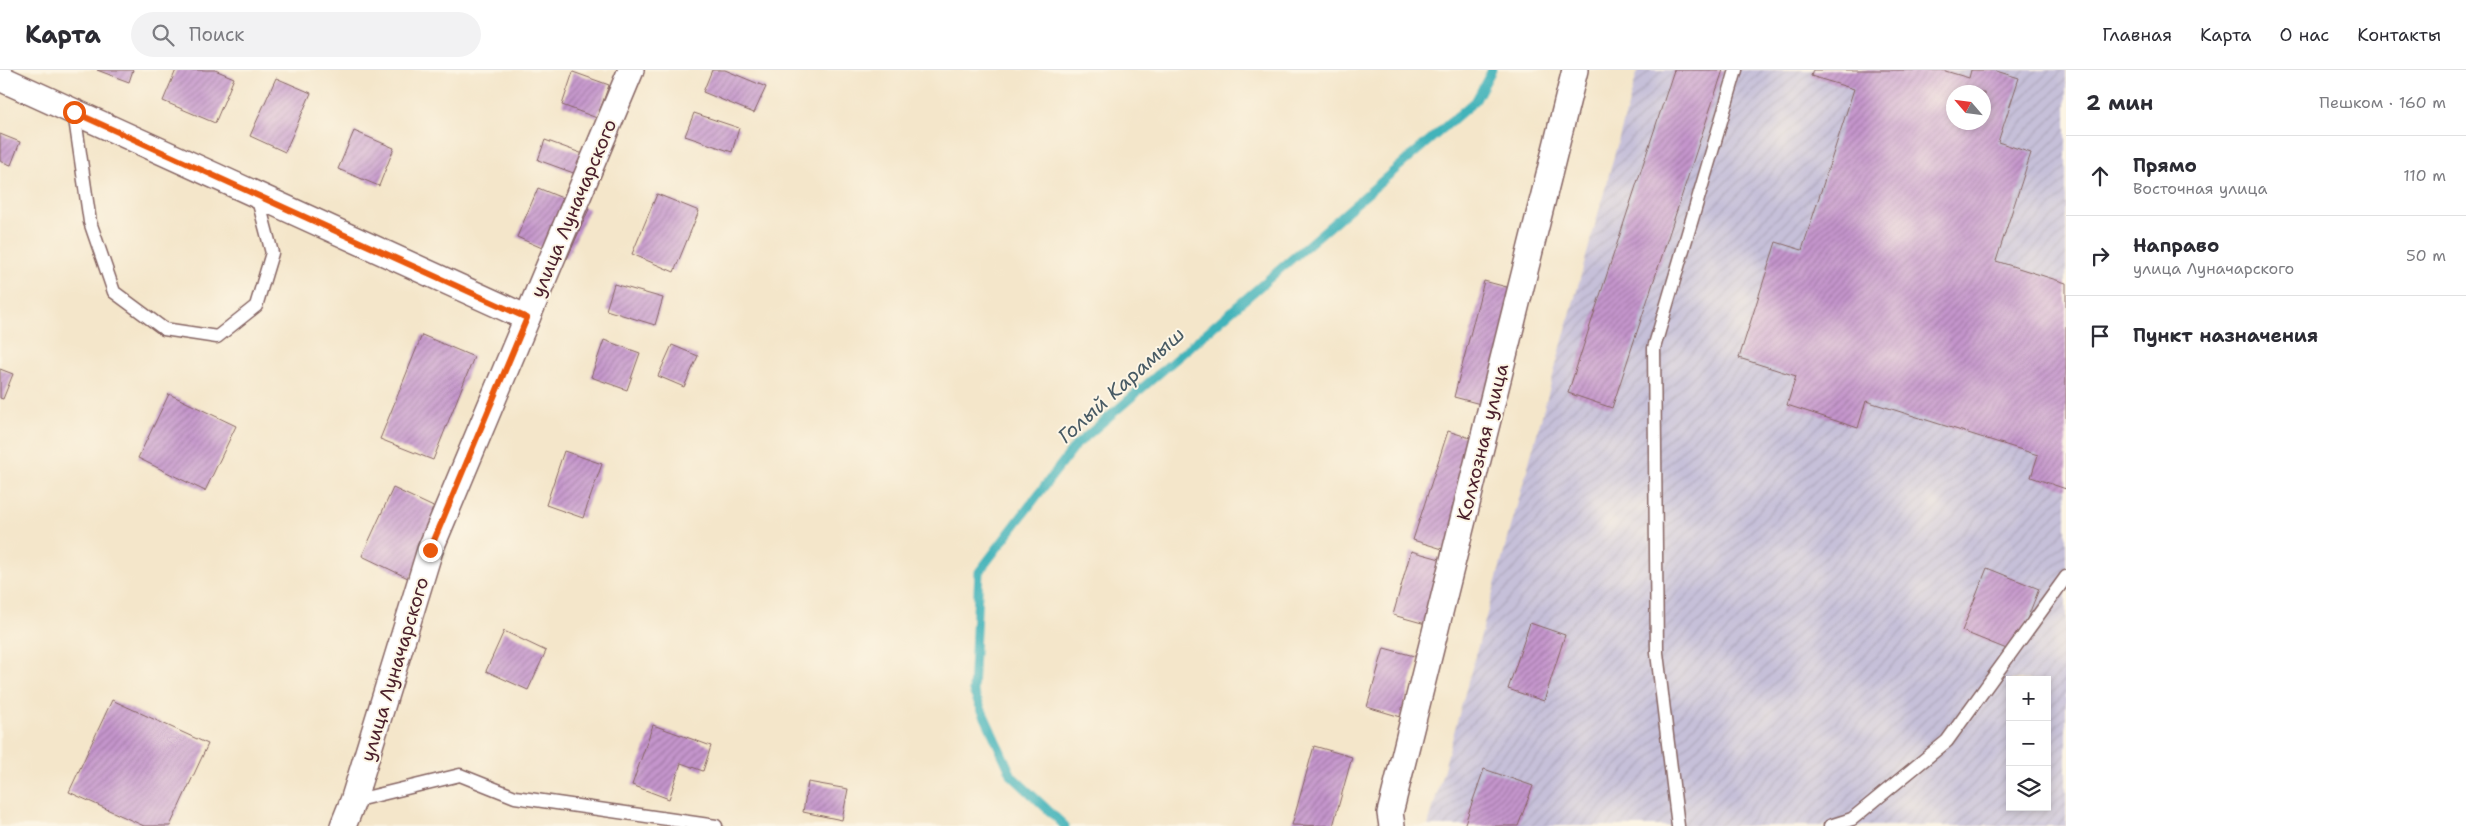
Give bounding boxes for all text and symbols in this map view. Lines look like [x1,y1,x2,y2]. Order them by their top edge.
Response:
search box [131,12,481,57]
text: Карта [25,19,101,51]
icon: search [149,21,177,49]
text: Поиск [189,22,244,47]
text: Главная [2102,23,2172,47]
text: Карта [2200,23,2252,47]
text: О нас [2280,23,2329,47]
text: Контакты [2357,23,2441,47]
north arrow [1946,85,1991,130]
text: 2 мин [2086,89,2153,117]
text: Пешком · 160 m [2319,92,2446,113]
route start [63,101,86,124]
street label: улица Луначарского [525,115,622,301]
text: Прямо [2133,153,2197,178]
icon: ahead [2086,162,2114,190]
text: 110 m [2403,165,2446,186]
text: Восточная улица [2133,178,2267,199]
text: Направо [2133,233,2219,258]
icon: right [2086,242,2114,270]
text: 50 m [2406,245,2446,266]
text: улица Луначарского [2133,258,2294,279]
water label: Голый Карамыш [1052,321,1190,449]
icon: arrive [2086,322,2114,350]
text: Пункт назначения [2133,323,2318,348]
street label: Колхозная улица [1451,361,1514,523]
route end [419,539,442,562]
street label: улица Луначарского [355,574,434,764]
map controls [2006,676,2051,811]
button: + [2006,676,2051,721]
button: − [2006,721,2051,766]
button: layers [2006,766,2051,811]

